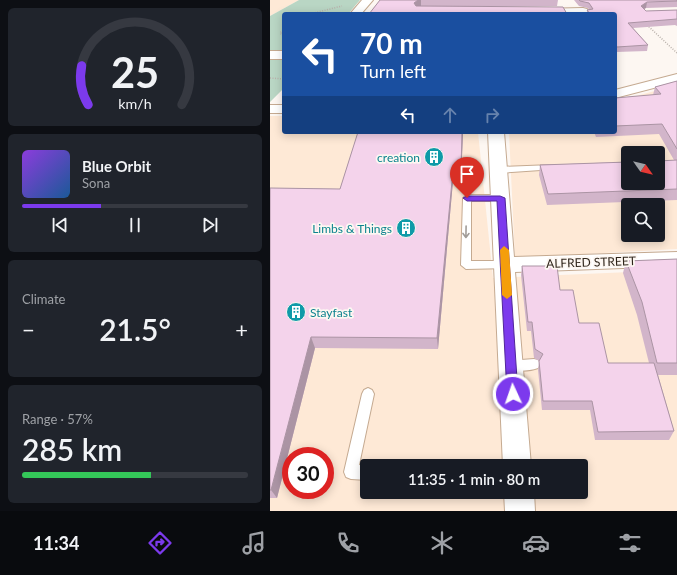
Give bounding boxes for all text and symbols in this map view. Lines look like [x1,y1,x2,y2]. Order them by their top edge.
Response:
text: 70 m [360,26,423,60]
icon: left [294,28,346,80]
text: 25 [111,47,159,97]
text: Turn left [360,60,426,82]
text: km/h [118,94,152,111]
icon: left [397,104,419,126]
icon: ahead [439,104,461,126]
icon: right [481,104,503,126]
building icon: creation [423,146,445,168]
north arrow [621,146,665,190]
map controls [621,146,665,242]
place label: creation [377,150,420,165]
text: Blue Orbit [82,157,151,175]
pin [450,157,484,198]
icon: arrive [456,163,478,185]
text: Sona [82,175,110,191]
button: search [621,198,665,242]
icon: previous [49,214,71,236]
icon: pause [124,214,146,236]
icon: next [199,214,221,236]
building icon: Limbs & Things [395,217,417,239]
place label: Limbs & Things [312,221,392,236]
one-way arrow [463,225,470,238]
street label: ALFRED STREET [546,253,636,271]
text: Climate [22,291,65,307]
building icon: Stayfast [285,301,307,323]
place label: Stayfast [310,305,353,320]
text: 21.5° [99,311,171,347]
text: − [22,316,35,343]
text: + [235,316,248,343]
position arrow [492,373,534,415]
text: Range · 57% [22,411,93,427]
text: 285 km [22,431,122,467]
speed limit sign: 30 [282,447,334,499]
text: 11:35 · 1 min · 80 m [408,470,540,488]
icon: directions [146,529,174,557]
icon: music [240,529,268,557]
icon: phone [334,529,362,557]
icon: climate [428,529,456,557]
icon: car [522,529,550,557]
icon: filters [616,529,644,557]
text: 11:34 [33,532,79,554]

